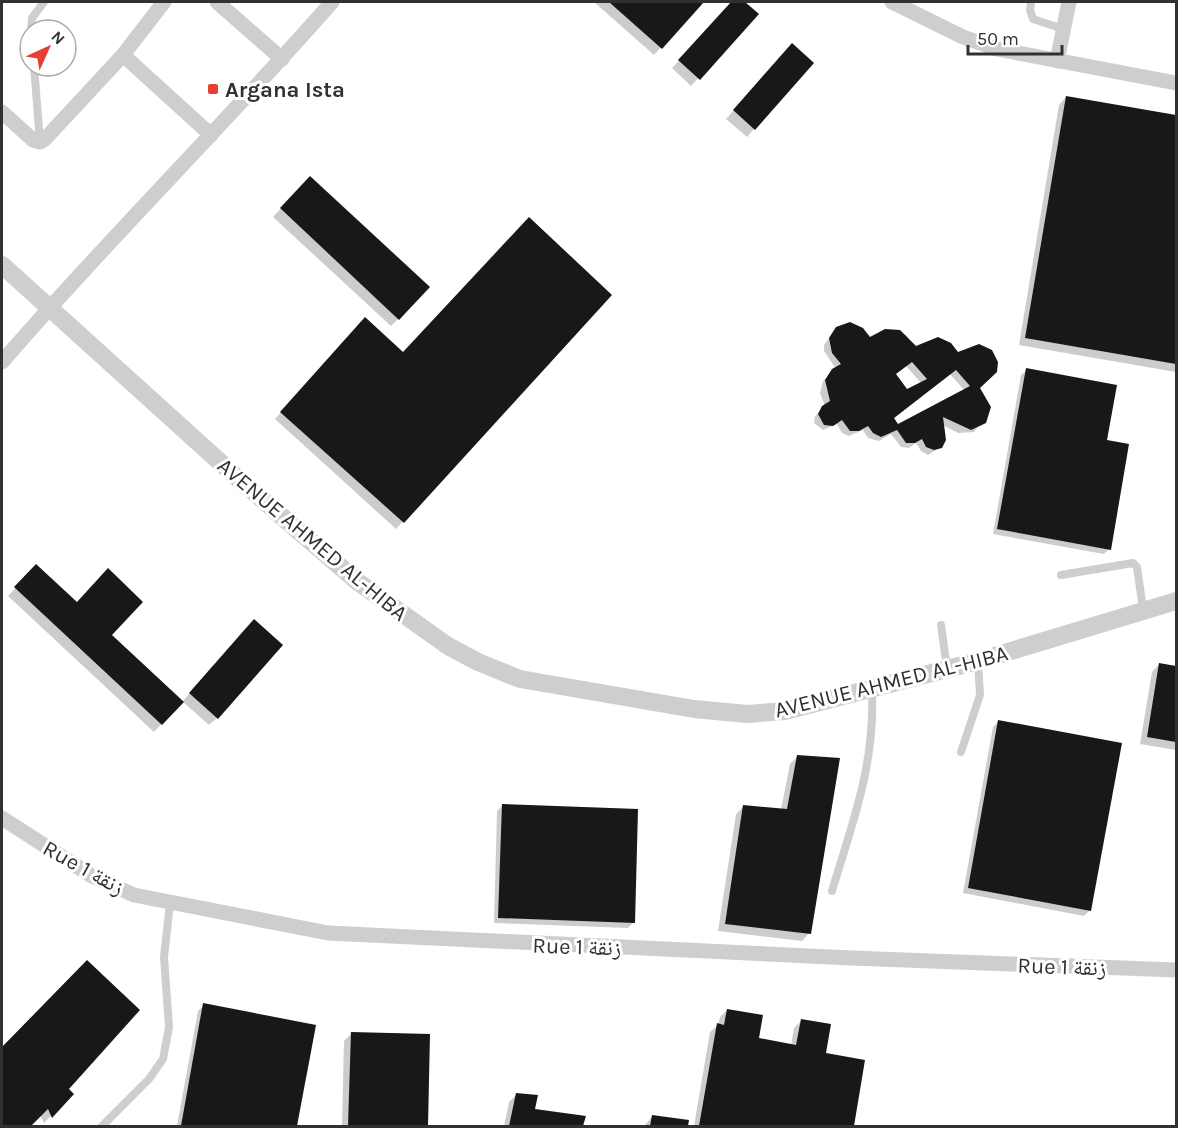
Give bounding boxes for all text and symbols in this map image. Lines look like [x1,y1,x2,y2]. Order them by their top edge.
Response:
north arrow [18,18,78,78]
scale bar [968,18,1062,56]
text: N [47,27,69,49]
text: 50 m [977,28,1019,50]
place label: Argana Ista [225,77,345,103]
marker: Argana Ista [206,82,220,96]
street label: AVENUE AHMED AL-HIBA [212,453,413,627]
street label: AVENUE AHMED AL-HIBA [772,640,1011,724]
street label: Rue 1 زنقة [38,835,129,901]
street label: Rue 1 زنقة [532,932,622,962]
street label: Rue 1 زنقة [1017,952,1107,982]

